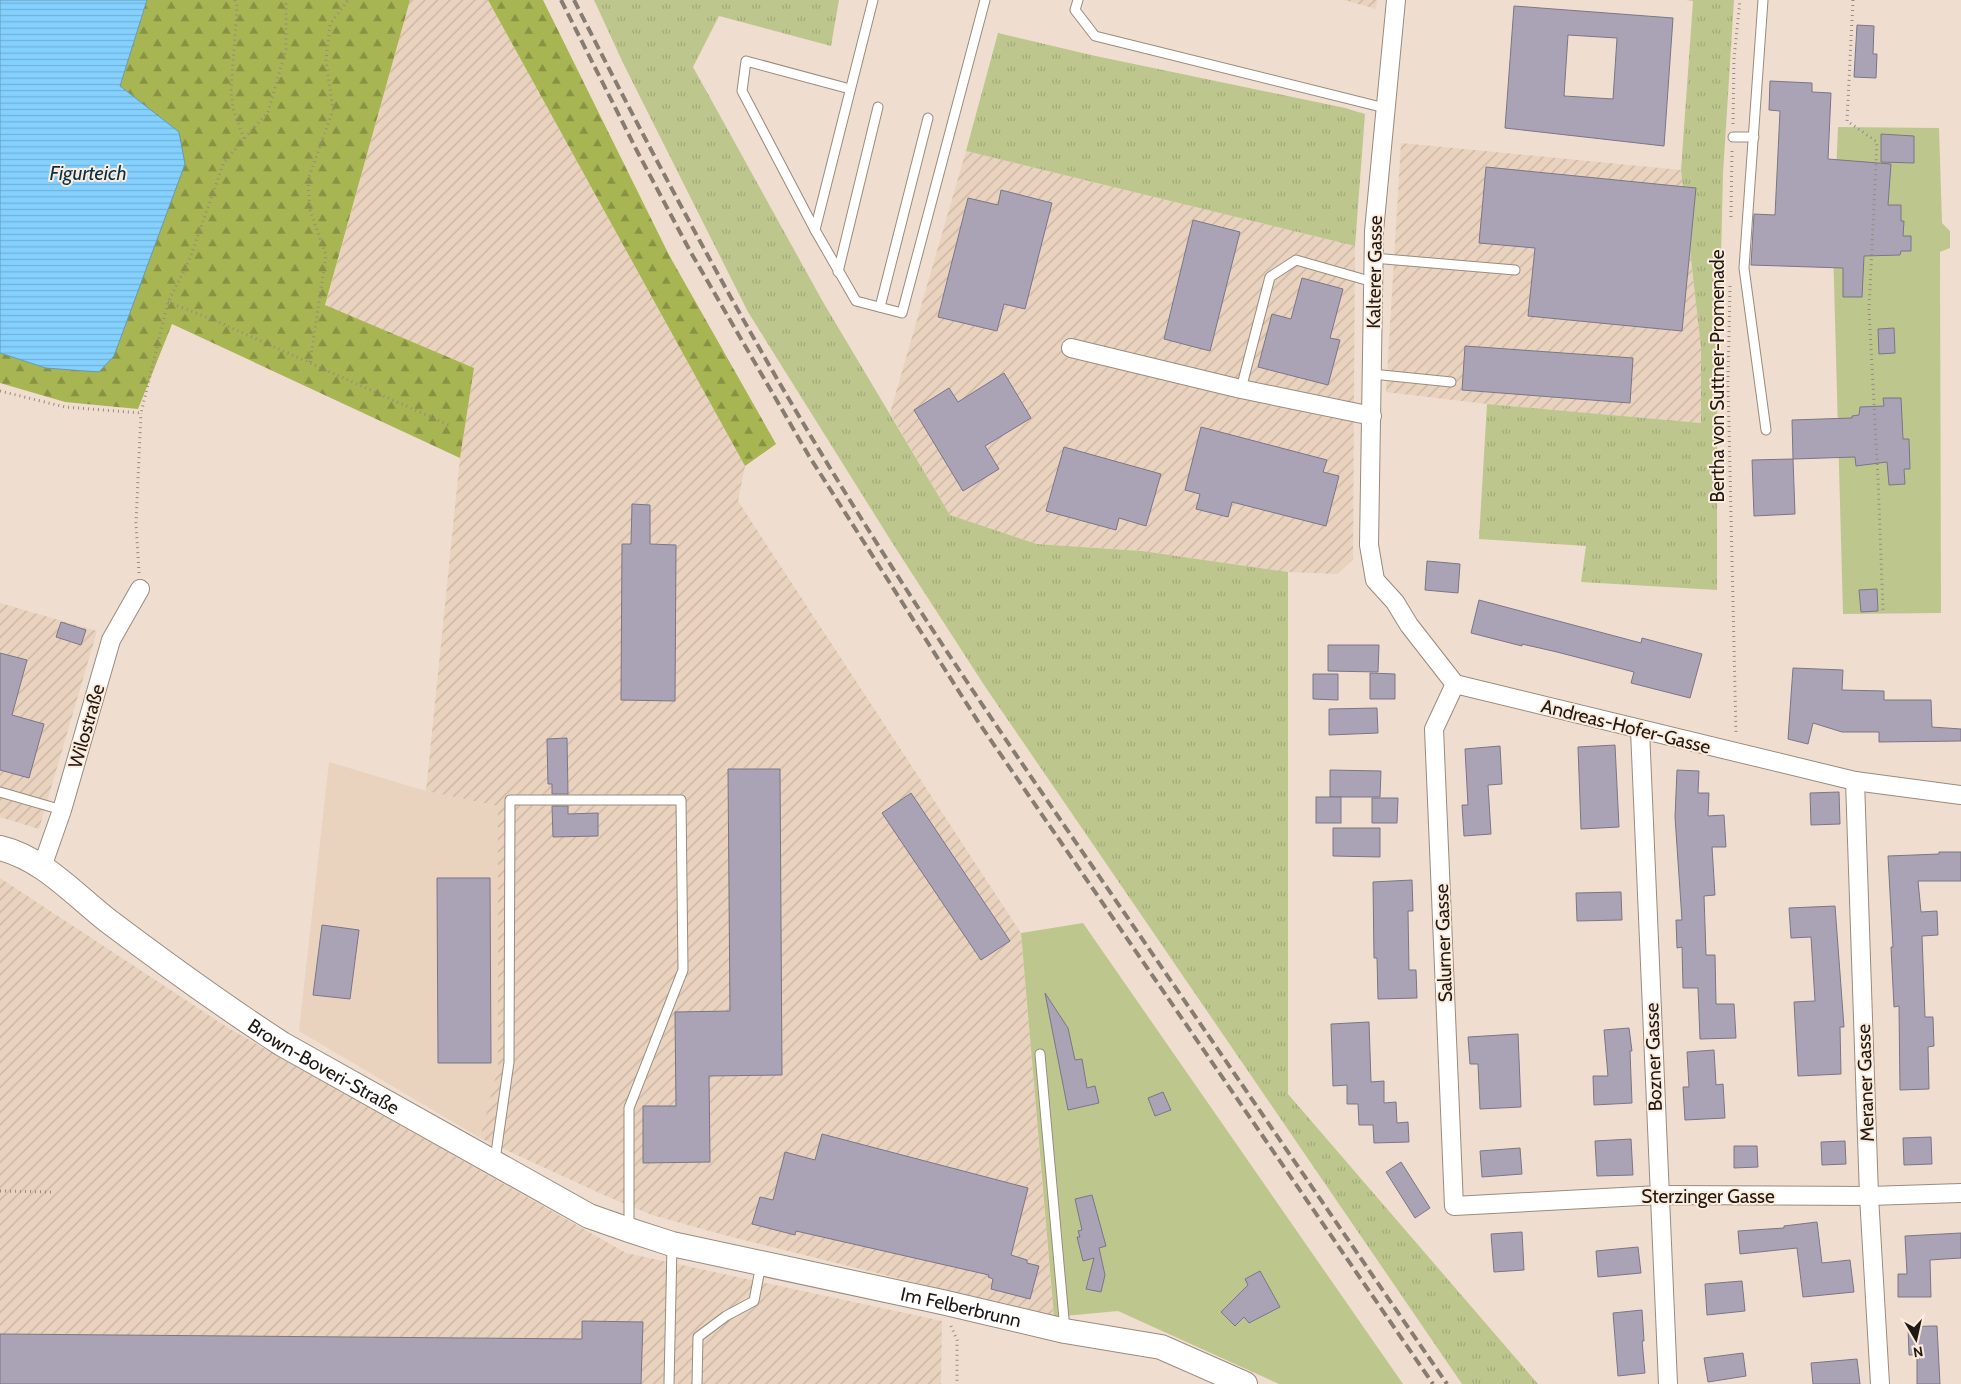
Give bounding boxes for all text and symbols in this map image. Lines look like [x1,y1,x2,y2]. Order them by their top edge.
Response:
water label: Figurteich [49,161,127,185]
street label: Kalterer Gasse [1362,215,1387,329]
street label: Bertha von Suttner-Promenade [1706,249,1729,502]
street label: Wilostraße [63,681,110,771]
street label: Andreas-Hofer-Gasse [1539,694,1713,759]
street label: Salurner Gasse [1430,883,1457,1003]
street label: Bozner Gasse [1640,1002,1667,1112]
street label: Brown-Boveri-Straße [243,1014,404,1120]
street label: Meraner Gasse [1852,1023,1879,1142]
street label: Sterzinger Gasse [1641,1185,1775,1208]
street label: Im Felberbrunn [899,1282,1024,1332]
north arrow [1891,1314,1941,1364]
text: N [1912,1342,1924,1362]

